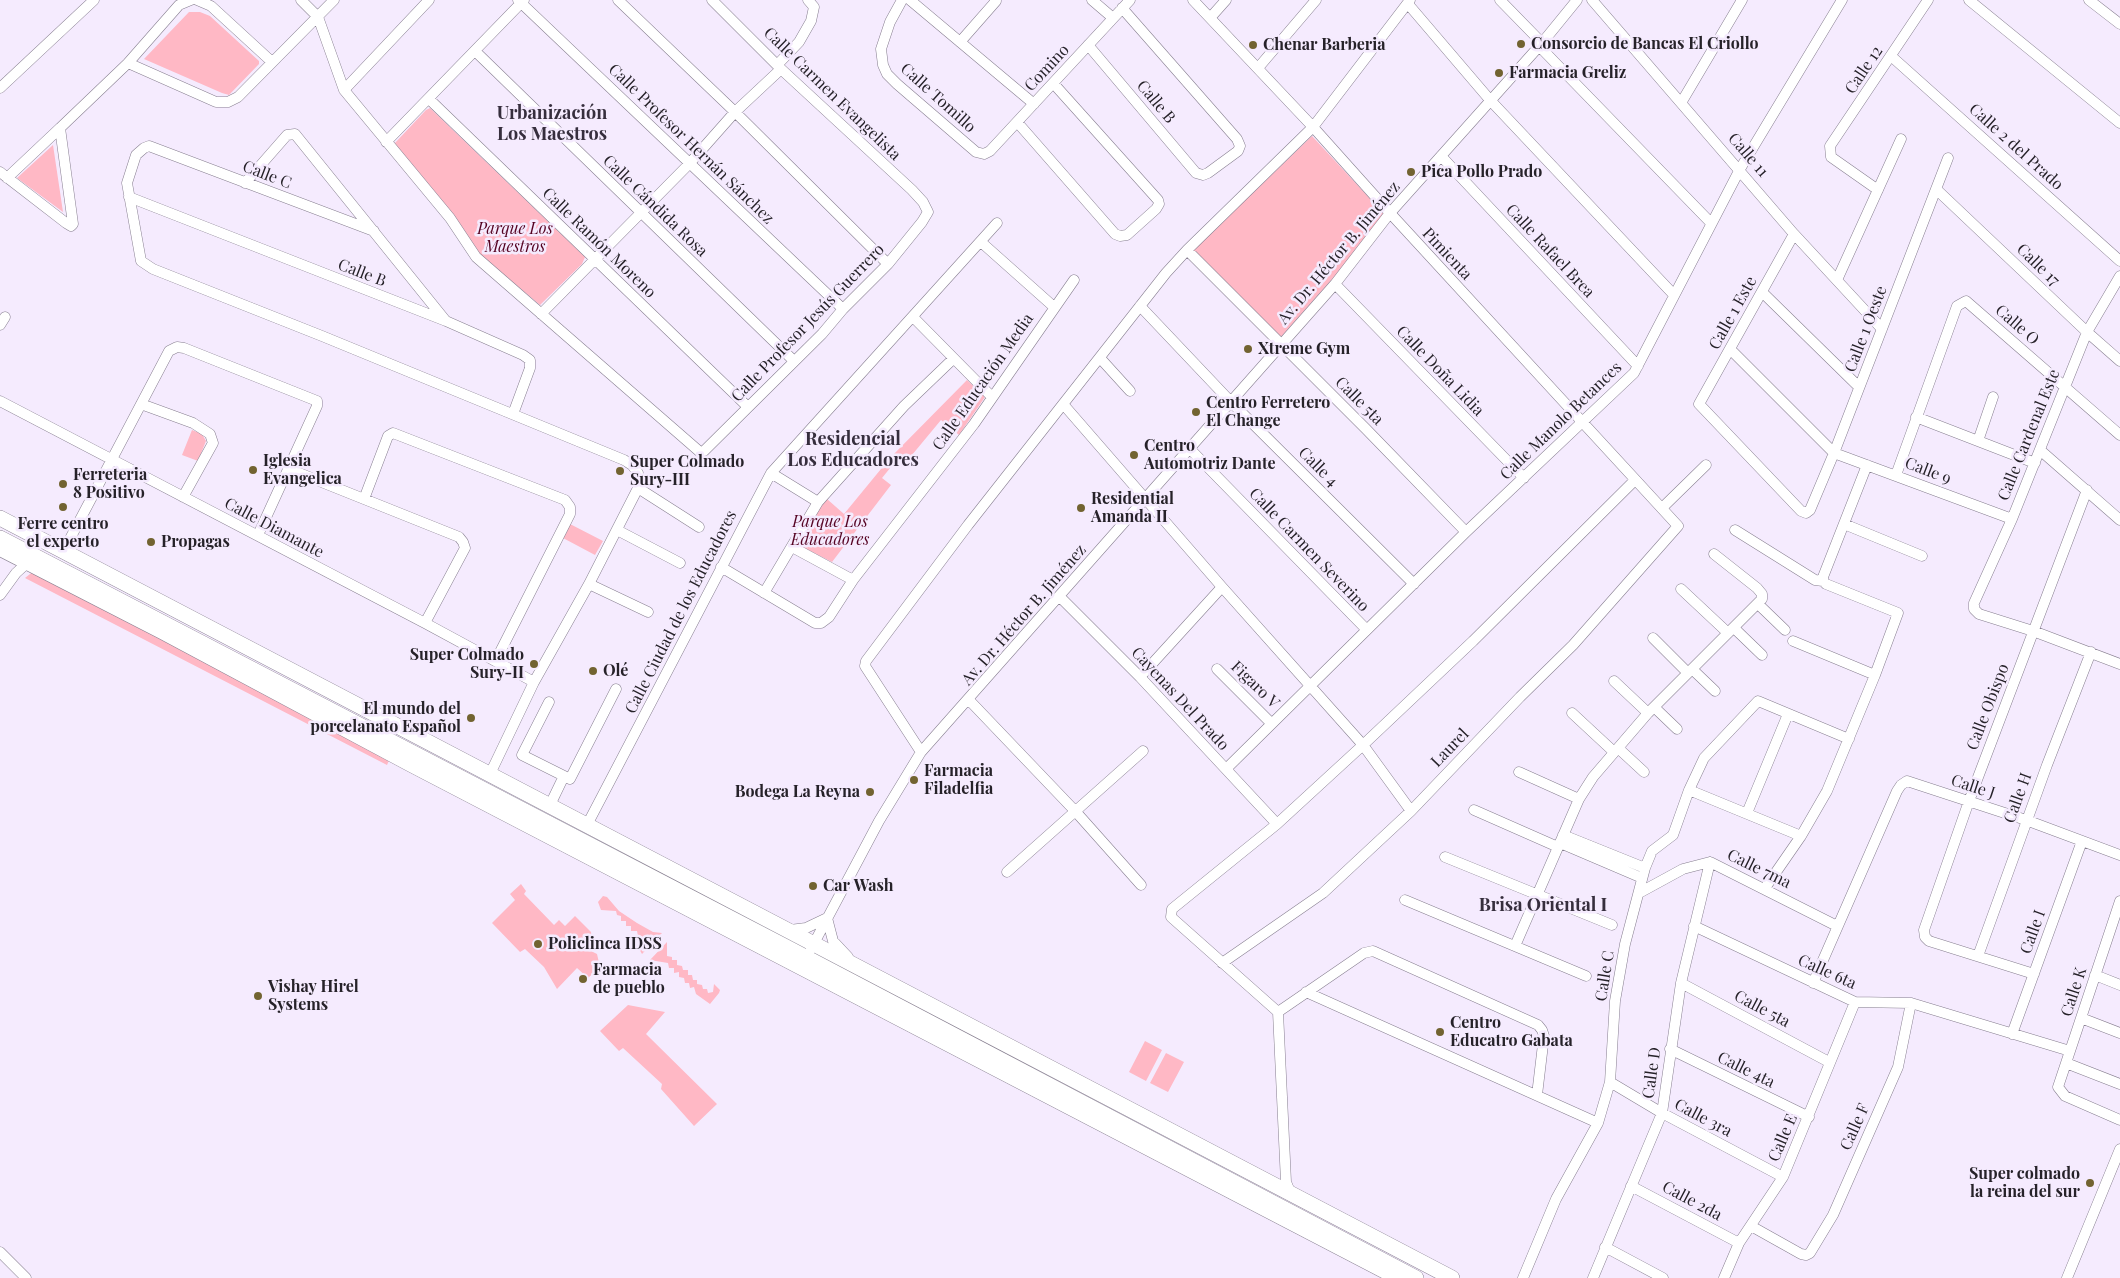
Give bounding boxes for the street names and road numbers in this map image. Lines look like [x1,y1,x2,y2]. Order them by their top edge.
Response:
street label: Calle Carmen Evangelista [759,23,905,165]
street label: Comino [1021,41,1073,95]
street label: Calle 12 [1841,42,1887,98]
street label: Calle Tomillo [896,59,980,137]
street label: Calle Profesor Hernán Sánchez [604,60,778,228]
street label: Calle B [1133,77,1179,127]
street label: Calle 2 del Prado [1965,100,2067,194]
street label: Calle 11 [1724,129,1772,181]
street label: Calle Cándida Rosa [599,151,711,261]
street label: Calle C [240,157,294,193]
street label: Av. Dr. Héctor B. Jiménez [1274,178,1404,328]
street label: Calle Ramón Moreno [538,184,660,302]
street label: Calle Rafael Brea [1502,200,1598,302]
street label: Pimienta [1418,224,1476,284]
street label: Calle Profesor Jesús Guerrero [727,240,889,406]
street label: Calle 17 [2012,240,2064,290]
street label: Calle B [335,255,389,291]
street label: Calle 1 Este [1705,273,1761,353]
street label: Calle 1 Oeste [1841,283,1891,375]
street label: Calle O [1991,301,2043,349]
street label: Calle Educación Media [929,310,1037,454]
street label: Calle Doña Lidia [1392,322,1488,420]
street label: Calle Manolo Betances [1496,358,1626,484]
street label: Calle Cardenal Este [1994,367,2064,503]
street label: Calle 5ta [1331,373,1387,429]
street label: Calle 4 [1294,443,1342,491]
street label: Calle 9 [1902,453,1954,489]
street label: Calle Carmen Severino [1245,484,1373,616]
street label: Calle Diamante [221,494,327,562]
street label: Calle Ciudad de los Educadores [621,507,741,717]
street label: Av. Dr. Héctor B. Jiménez [958,541,1090,689]
street label: Cayenas Del Prado [1127,643,1233,755]
street label: Figaro V [1227,657,1283,713]
street label: Calle Obispo [1963,661,2013,753]
street label: Laurel [1427,725,1473,771]
street label: Calle H [2000,770,2036,826]
street label: Calle J [1949,771,1997,803]
street label: Calle 7ma [1724,845,1794,893]
street label: Calle I [2016,907,2050,957]
street label: Calle C [1592,949,1618,1003]
street label: Calle 6ta [1795,951,1859,993]
street label: Calle K [2057,965,2091,1019]
street label: Calle 5ta [1731,986,1793,1032]
street label: Calle D [1639,1046,1665,1100]
street label: Calle 4ta [1714,1048,1778,1092]
street label: Calle 3ra [1671,1095,1735,1141]
street label: Calle F [1836,1101,1874,1153]
street label: Calle E [1764,1111,1802,1165]
street label: Calle 2da [1659,1177,1725,1225]

